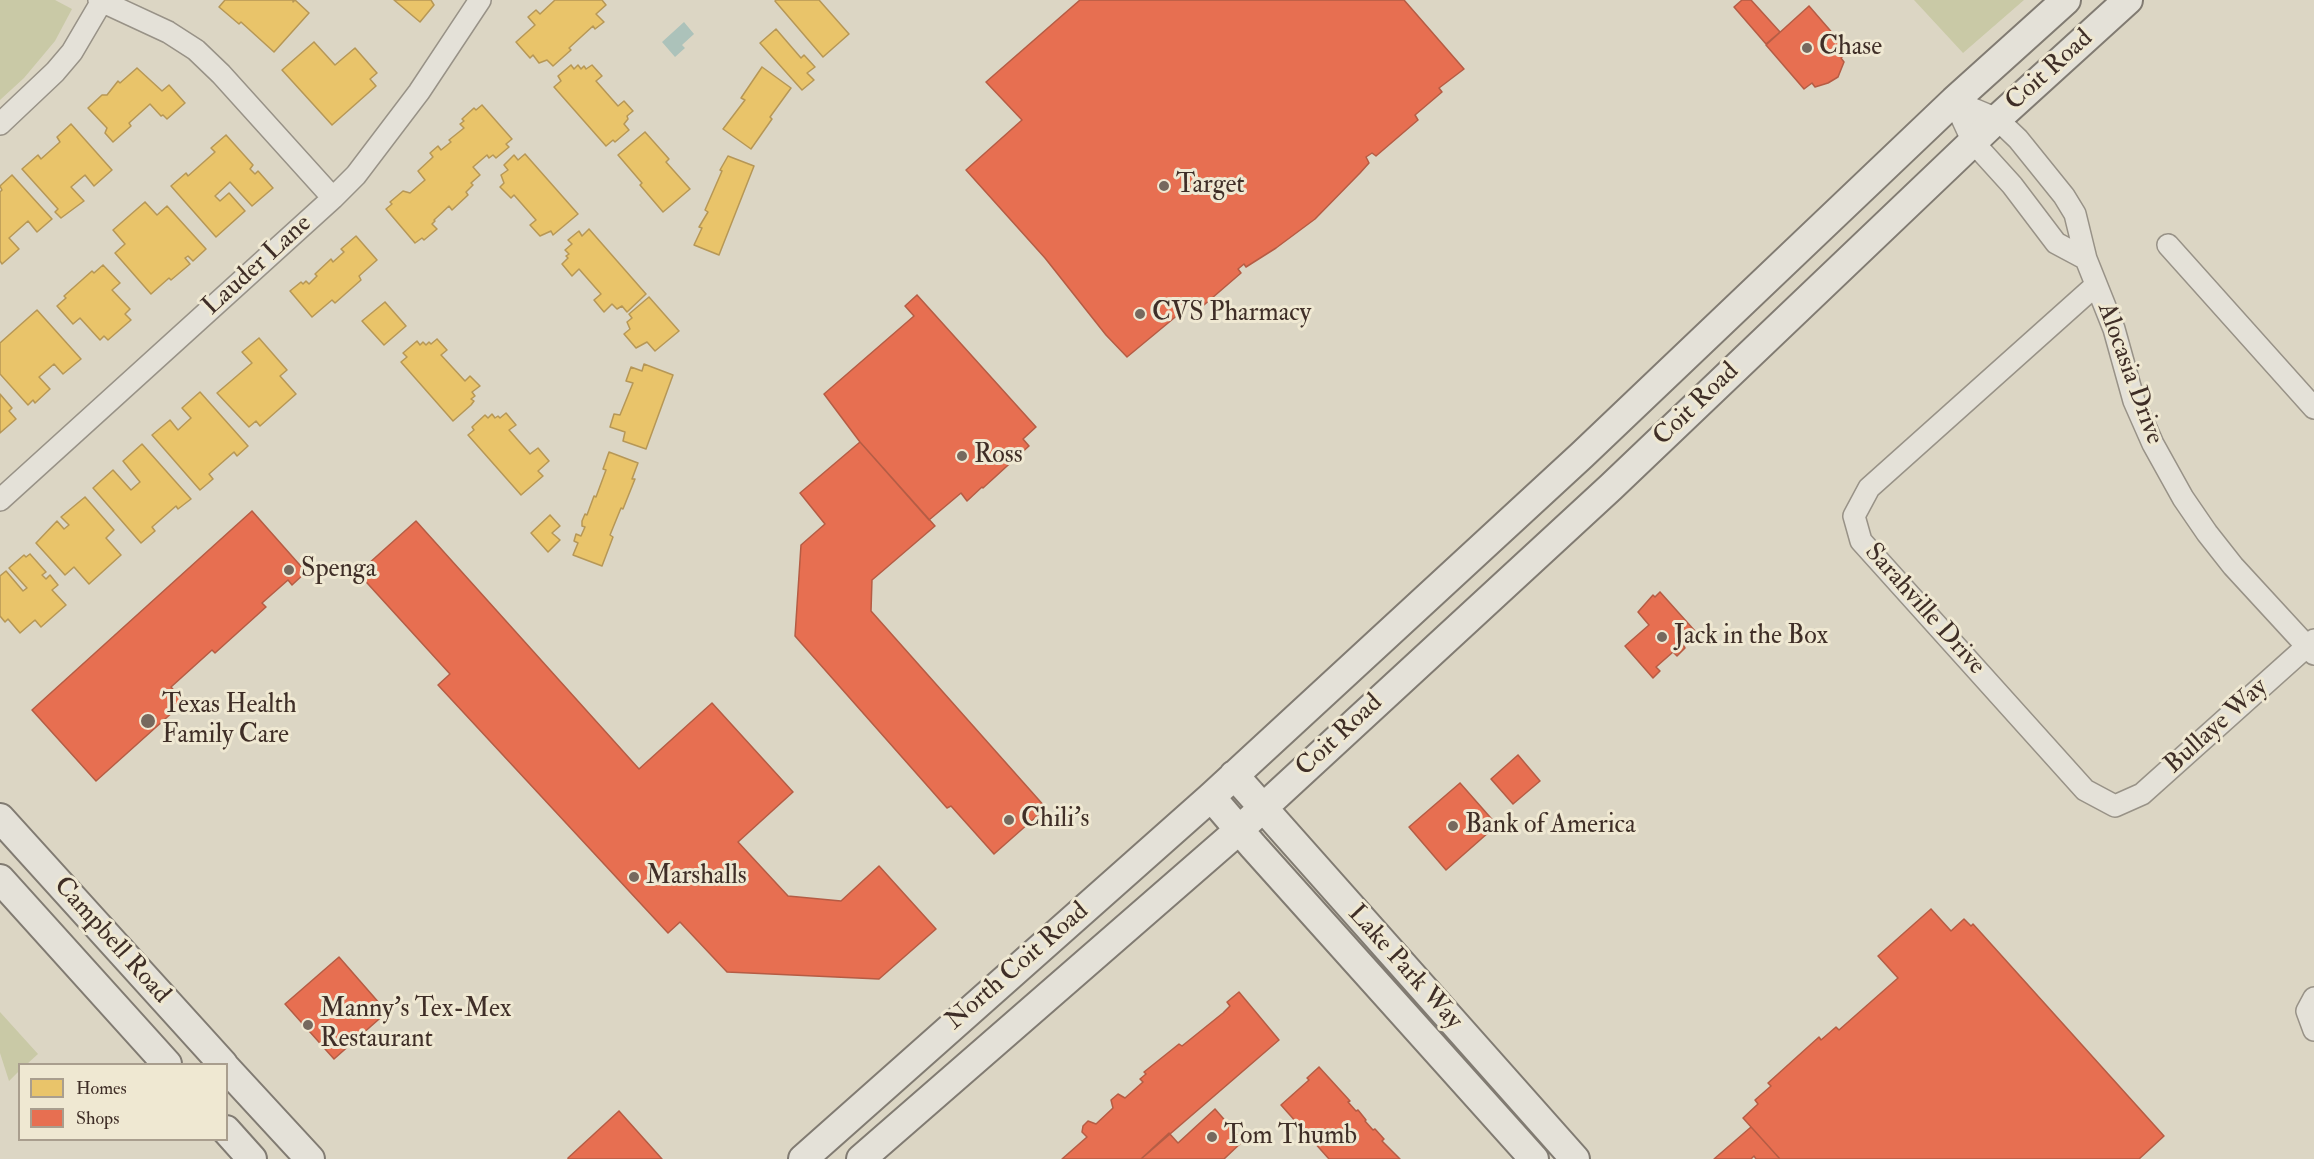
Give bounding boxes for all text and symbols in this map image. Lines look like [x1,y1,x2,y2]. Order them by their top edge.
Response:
street label: Coit Road [2000,24,2100,118]
place label: Chase [1819,32,1882,64]
marker: Chase [1800,41,1814,55]
place label: Target [1176,170,1245,202]
marker: Target [1157,179,1171,193]
street label: Lauder Lane [197,209,319,323]
place label: CVS Pharmacy [1152,298,1311,330]
street label: Alocasia Drive [2089,299,2169,449]
marker: CVS Pharmacy [1133,307,1147,321]
street label: Coit Road [1648,357,1746,453]
place label: Ross [974,440,1023,472]
marker: Ross [955,449,969,463]
street label: Sarahville Drive [1857,538,1991,682]
place label: Spenga [301,554,376,586]
marker: Spenga [282,563,296,577]
place label: Jack in the Box [1674,621,1828,653]
marker: Jack in the Box [1655,630,1669,644]
street label: Bullaye Way [2159,673,2275,781]
street label: Coit Road [1290,688,1390,784]
place label: Texas Health Family Care [162,690,297,752]
marker: Texas Health Family Care [139,712,157,730]
place label: Chili's [1021,804,1089,836]
place label: Bank of America [1465,810,1636,842]
marker: Chili's [1002,813,1016,827]
marker: Bank of America [1446,819,1460,833]
place label: Marshalls [646,861,747,893]
marker: Marshalls [627,870,641,884]
street label: Campbell Road [46,871,176,1011]
street label: North Coit Road [940,897,1096,1037]
street label: Lake Park Way [1340,899,1468,1037]
place label: Manny's Tex-Mex Restaurant [320,994,511,1056]
marker: Manny's Tex-Mex Restaurant [301,1018,315,1032]
legend [18,1063,228,1141]
text: Homes [76,1077,127,1100]
text: Shops [76,1107,119,1130]
place label: Tom Thumb [1224,1121,1357,1153]
marker: Tom Thumb [1205,1130,1219,1144]

